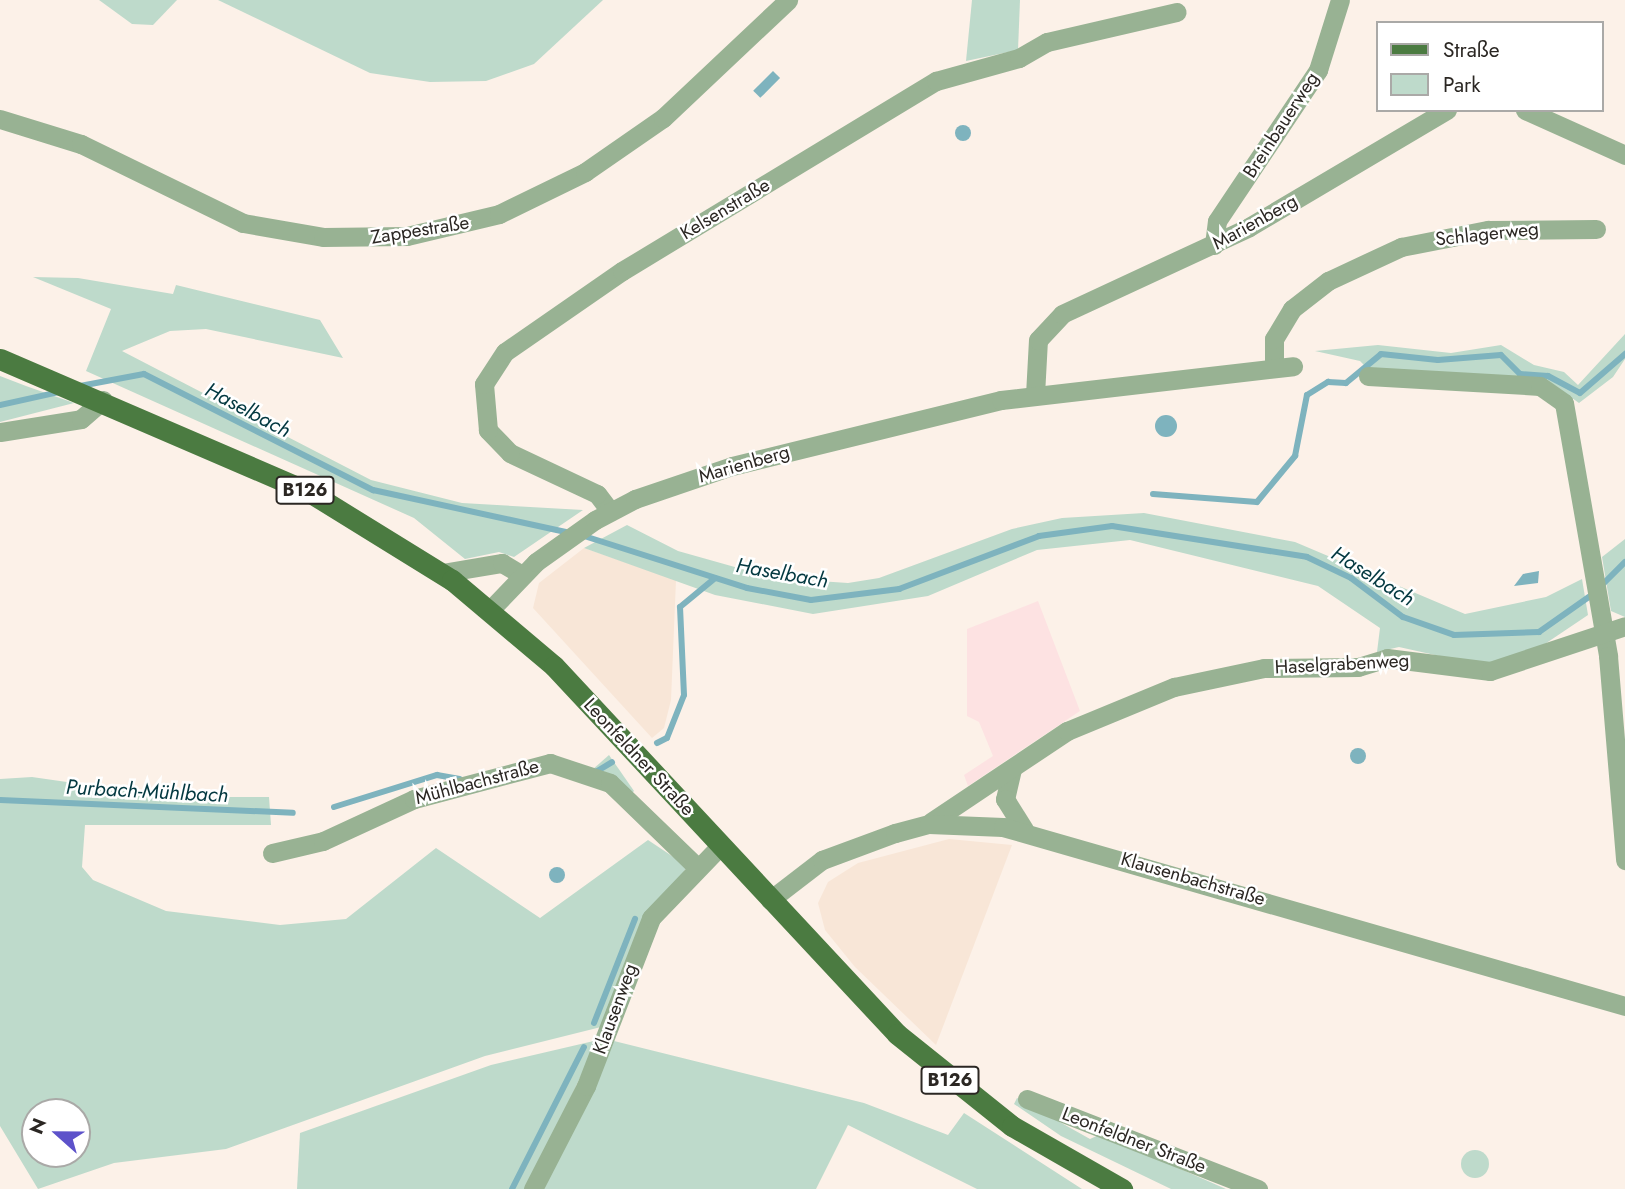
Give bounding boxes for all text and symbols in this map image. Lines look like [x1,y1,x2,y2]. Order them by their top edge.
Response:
legend [1376,21,1604,112]
text: Straße [1443,35,1500,65]
street label: Breinbauerweg [1238,68,1324,182]
text: Park [1443,70,1480,100]
street label: Kelsenstraße [676,173,774,245]
street label: Marienberg [1209,189,1301,255]
street label: Zappestraße [369,211,471,249]
street label: Schlagerweg [1434,217,1540,251]
water label: Haselbach [201,377,295,443]
street label: Marienberg [696,440,792,488]
road number: B126 [275,476,335,504]
water label: Haselbach [1327,541,1419,611]
water label: Haselbach [734,552,830,594]
street label: Haselgrabenweg [1274,649,1410,679]
street label: Leonfeldner Straße [579,694,699,820]
street label: Mühlbachstraße [413,755,541,809]
water label: Purbach-Mühlbach [65,774,229,808]
street label: Klausenbachstraße [1118,847,1268,911]
street label: Klausenweg [588,961,642,1057]
road number: B126 [920,1065,980,1094]
north arrow [21,1098,91,1168]
street label: Leonfeldner Straße [1059,1102,1209,1178]
text: N [22,1114,53,1138]

